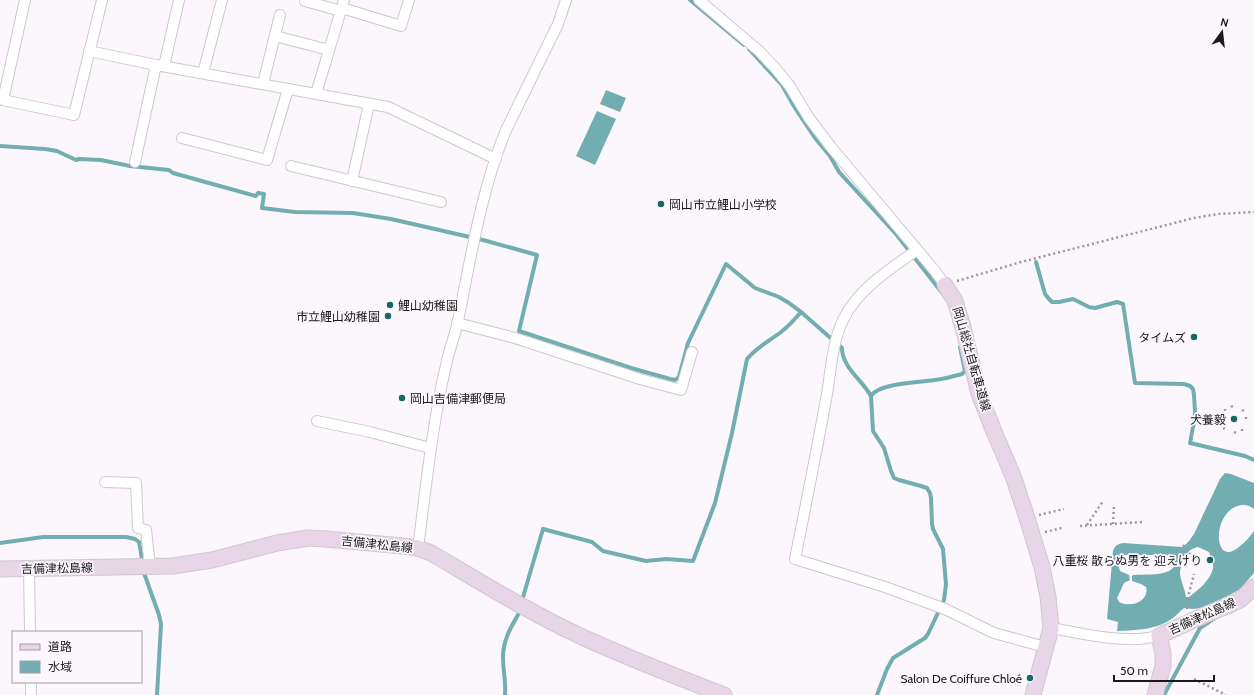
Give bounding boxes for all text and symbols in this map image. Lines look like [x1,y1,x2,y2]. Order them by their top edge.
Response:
north arrow [1202,12,1242,52]
text: N [1219,15,1230,30]
place label: 岡山市立鯉山小学校 [669,197,777,212]
marker: 岡山市立鯉山小学校 [656,199,666,209]
place label: 鯉山幼稚園 [398,298,458,313]
marker: 鯉山幼稚園 [385,300,395,310]
street label: 岡山総社自転車道線 [950,305,994,413]
place label: 市立鯉山幼稚園 [296,309,380,324]
marker: 市立鯉山幼稚園 [383,311,393,321]
place label: タイムズ [1138,330,1186,345]
marker: タイムズ [1189,332,1199,342]
place label: 岡山吉備津郵便局 [410,391,506,406]
marker: 岡山吉備津郵便局 [397,393,407,403]
place label: 犬養毅 [1190,412,1226,427]
marker: 犬養毅 [1229,414,1239,424]
street label: 吉備津松島線 [340,533,414,555]
place label: 八重桜 散らぬ男を 迎えけり [1053,553,1202,568]
marker: 八重桜 散らぬ男を 迎えけり [1205,555,1215,565]
street label: 吉備津松島線 [21,560,93,576]
street label: 吉備津松島線 [1166,595,1238,637]
legend [12,631,142,683]
text: 道路 [48,639,72,654]
scale bar [1114,657,1214,683]
text: 水域 [48,659,72,674]
text: 50 m [1120,663,1148,678]
place label: Salon De Coiffure Chloé [900,671,1022,686]
marker: Salon De Coiffure Chloé [1025,673,1035,683]

